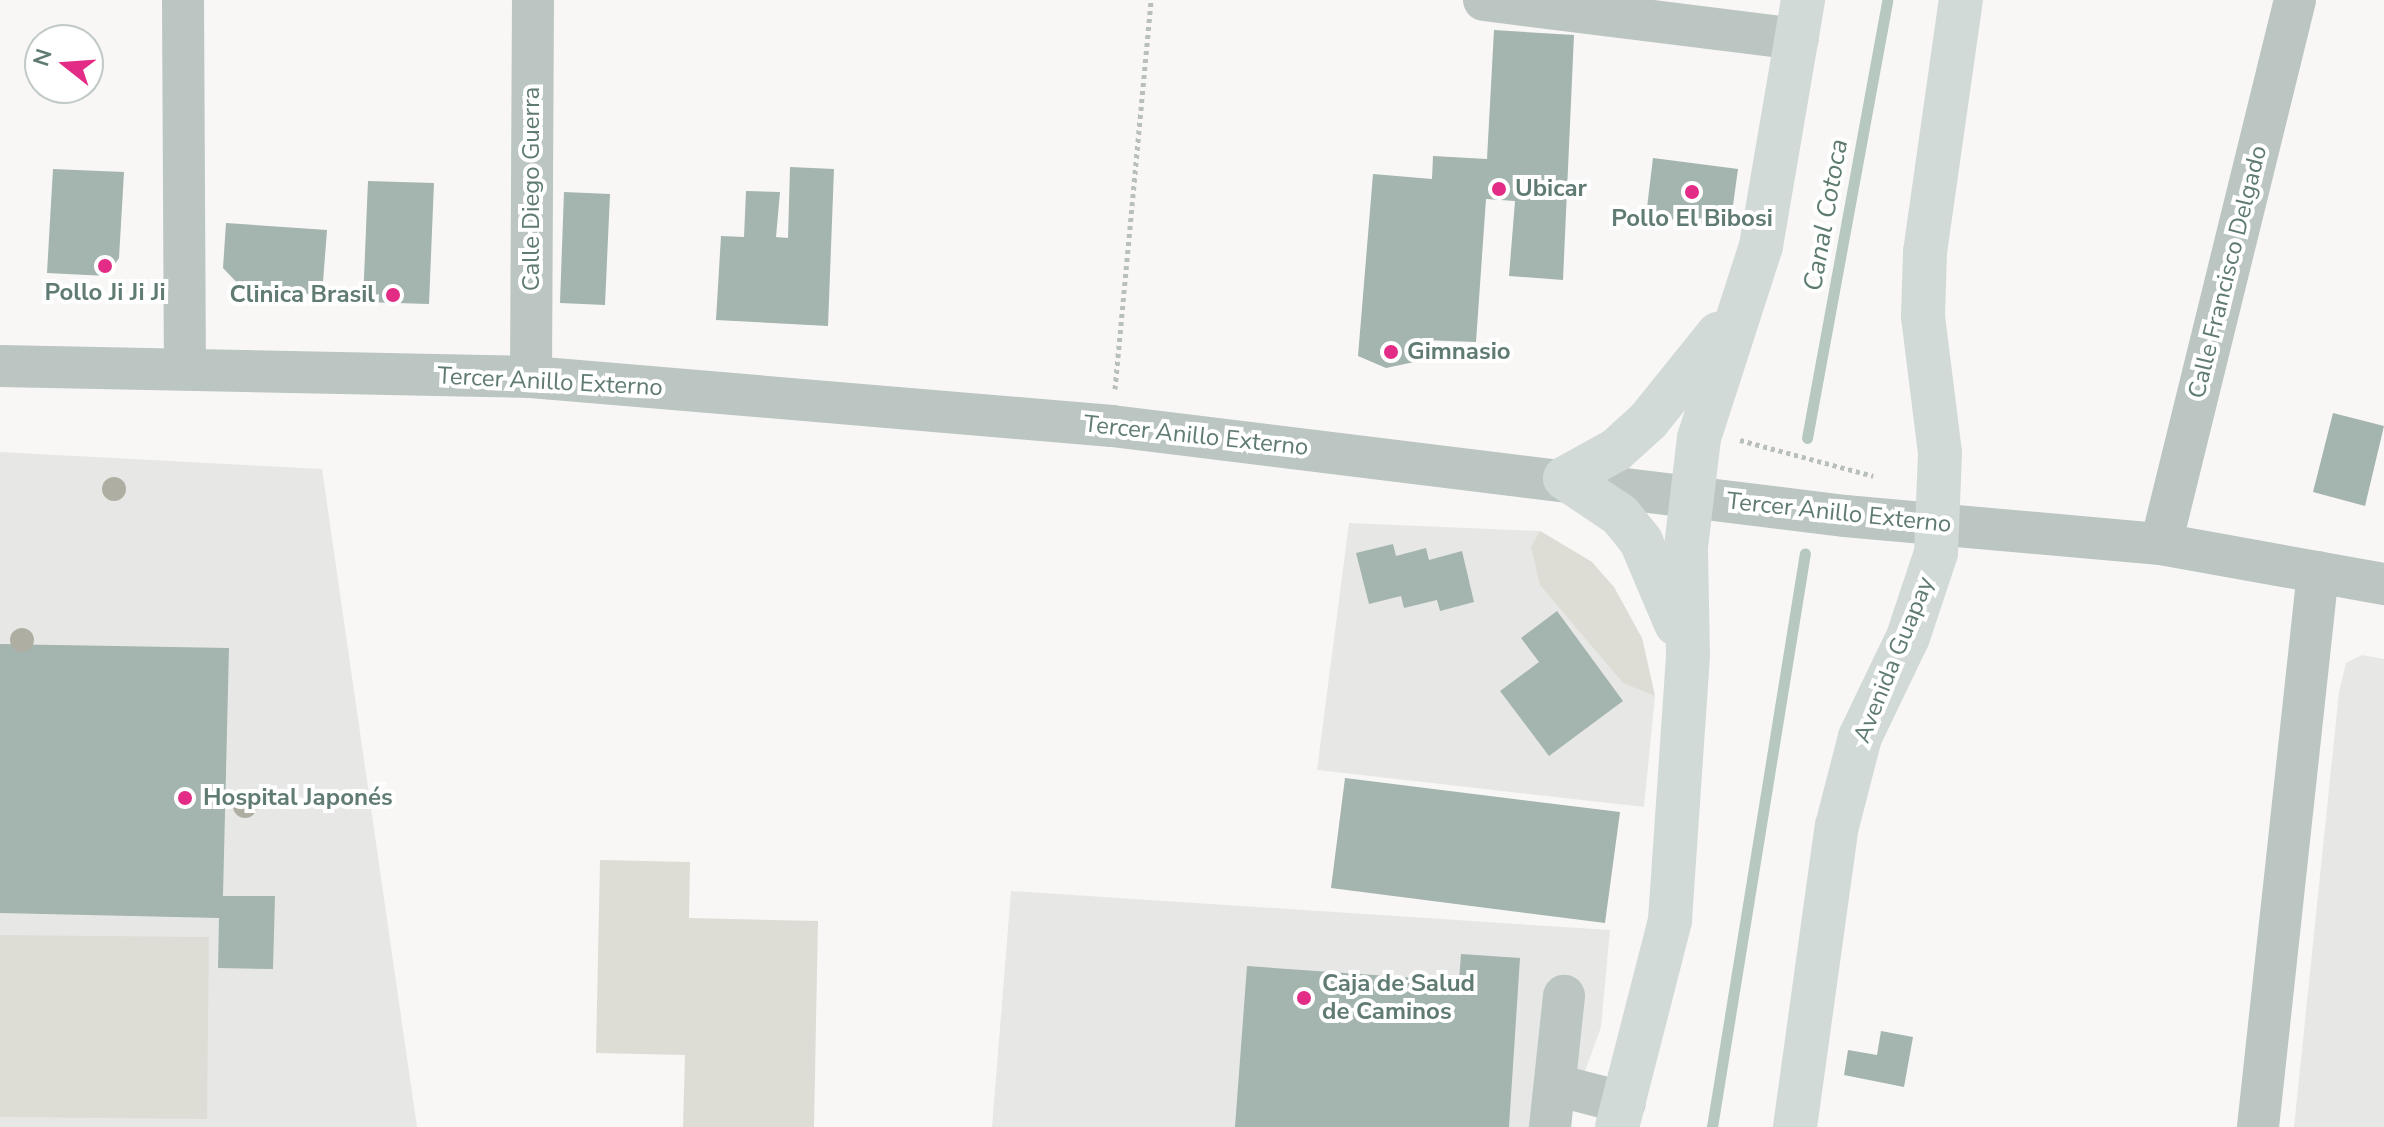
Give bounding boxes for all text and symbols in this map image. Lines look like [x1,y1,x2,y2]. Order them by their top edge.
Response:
north arrow [24,24,104,104]
text: N [26,45,60,70]
street label: Calle Diego Guerra [518,87,546,291]
water label: Canal Cotoca [1797,137,1855,293]
street label: Calle Francisco Delgado [2183,143,2273,401]
place label: Ubicar [1515,175,1587,203]
marker: Ubicar [1490,180,1508,198]
marker: Pollo El Bibosi [1683,183,1701,201]
place label: Pollo El Bibosi [1611,205,1773,233]
marker: Pollo Ji Ji Ji [96,257,114,275]
place label: Pollo Ji Ji Ji [44,279,166,307]
place label: Clinica Brasil [229,281,375,309]
marker: Clinica Brasil [382,284,404,306]
place label: Gimnasio [1407,338,1511,366]
marker: Gimnasio [1382,343,1400,361]
street label: Tercer Anillo Externo [437,362,663,402]
street label: Tercer Anillo Externo [1082,410,1310,462]
street label: Tercer Anillo Externo [1725,487,1953,539]
street label: Avenida Guapay [1848,573,1940,747]
place label: Hospital Japonés [203,784,393,812]
marker: Hospital Japonés [174,787,196,809]
place label: Caja de Salud de Caminos [1322,970,1475,1026]
marker: Caja de Salud de Caminos [1293,987,1315,1009]

